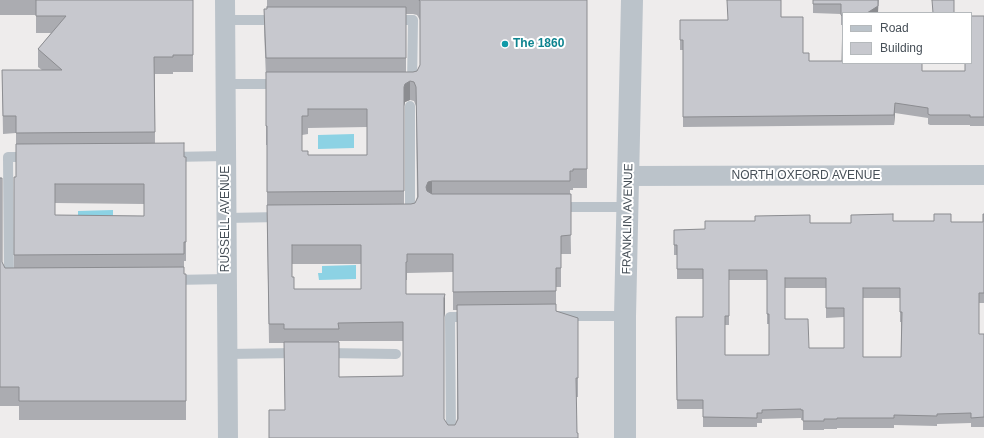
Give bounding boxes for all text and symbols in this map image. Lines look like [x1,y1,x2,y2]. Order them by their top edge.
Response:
legend [842,12,972,64]
text: Road [880,21,909,35]
place label: The 1860 [513,37,564,51]
marker: The 1860 [500,39,510,49]
text: Building [880,41,923,55]
street label: FRANKLIN AVENUE [620,163,636,275]
street label: RUSSELL AVENUE [219,166,233,272]
street label: NORTH OXFORD AVENUE [732,169,880,183]

